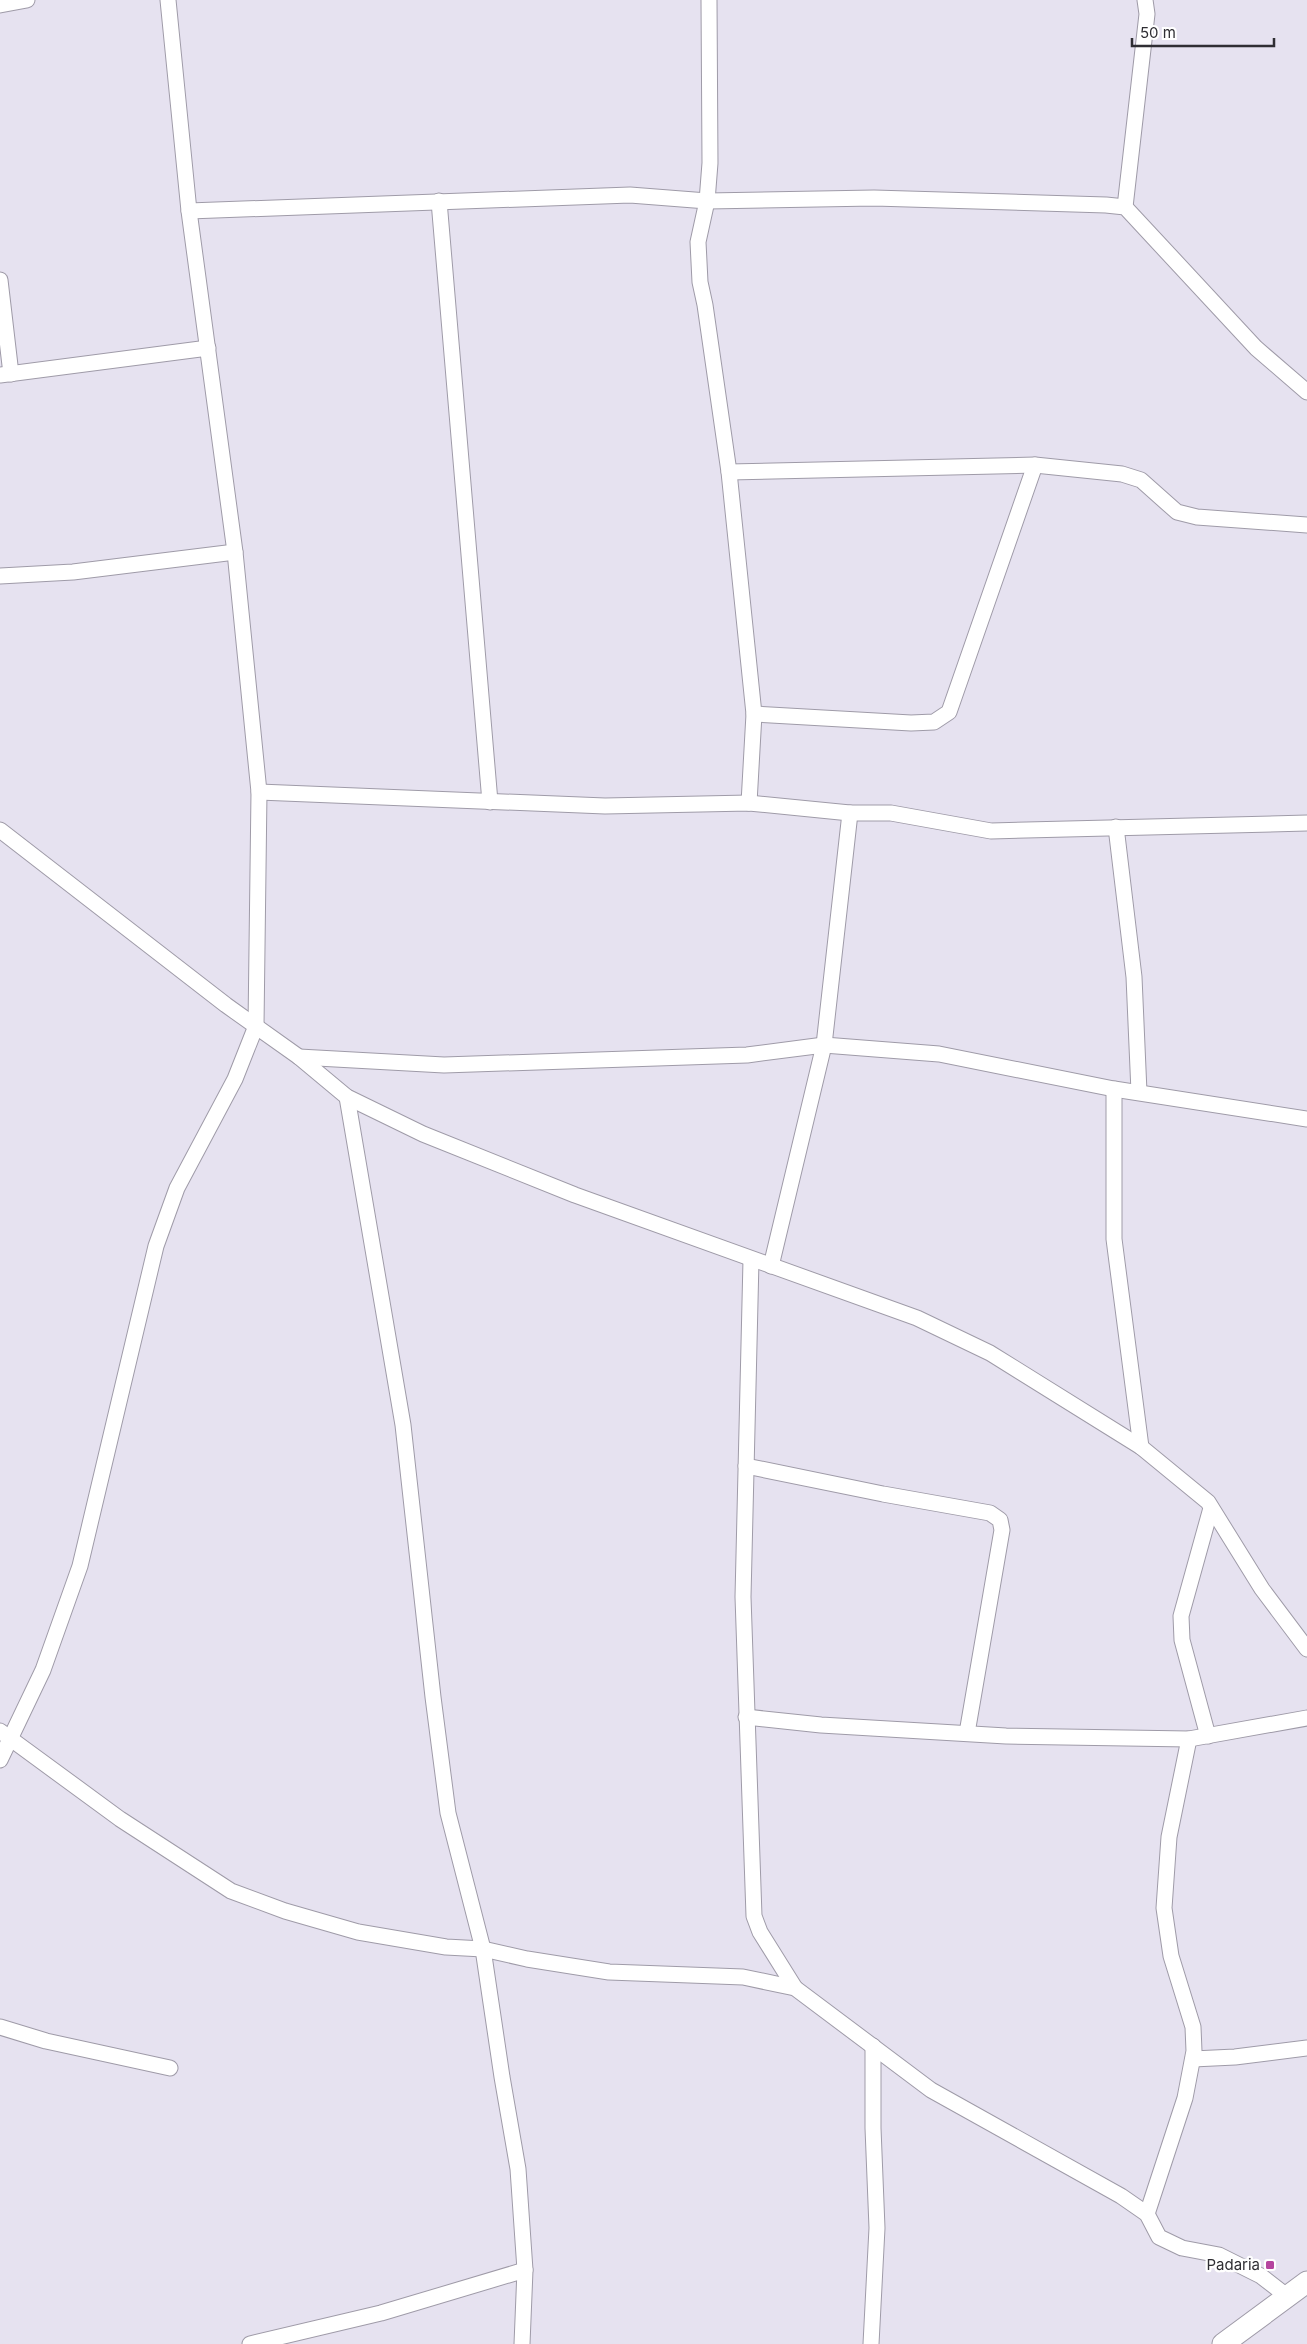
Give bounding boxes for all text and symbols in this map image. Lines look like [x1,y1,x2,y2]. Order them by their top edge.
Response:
scale bar [1132,15,1274,47]
text: 50 m [1140,23,1176,42]
place label: Padaria [1206,2255,1260,2274]
marker: Padaria [1264,2259,1276,2271]

